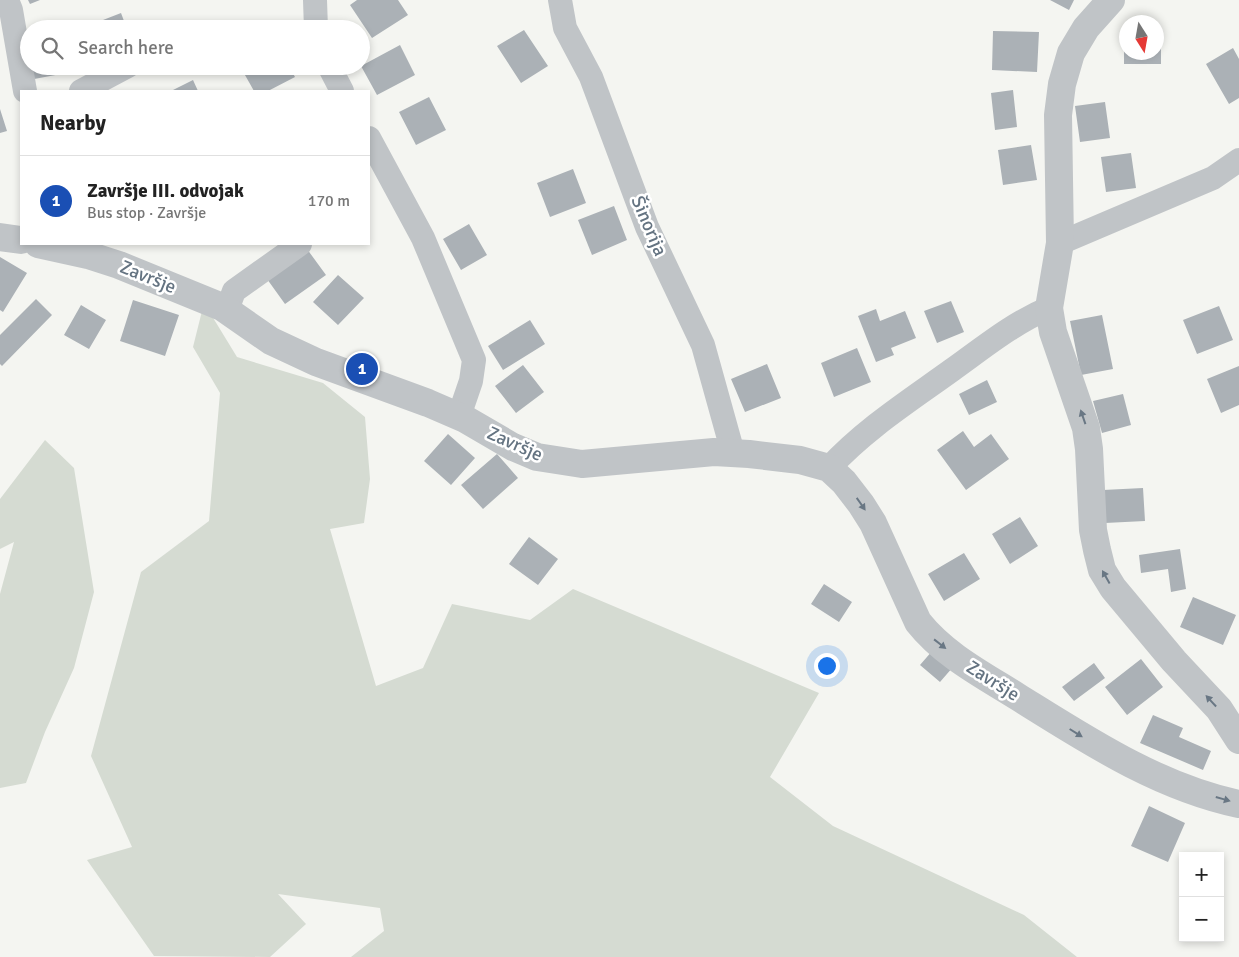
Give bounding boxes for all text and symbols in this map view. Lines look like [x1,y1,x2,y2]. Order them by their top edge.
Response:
north arrow [1119,15,1164,60]
search box [20,20,370,75]
icon: search [38,34,66,62]
text: Search here [78,36,174,60]
text: Nearby [40,110,106,136]
text: Završje III. odvojak [87,179,244,203]
text: 1 [52,191,60,211]
text: 170 m [308,191,350,211]
street label: Šinorija [626,192,673,260]
text: Bus stop · Završje [87,203,206,223]
street label: Završje [116,255,180,299]
pin: 1 [346,350,378,388]
one-way arrow [1078,410,1086,425]
street label: Završje [483,421,547,467]
one-way arrow [856,497,866,511]
one-way arrow [1102,570,1111,583]
one-way arrow [933,639,946,650]
your location [814,653,840,679]
street label: Završje [962,655,1024,707]
one-way arrow [1205,695,1217,707]
one-way arrow [1069,729,1082,738]
one-way arrow [1216,796,1231,804]
map controls [1179,852,1224,942]
button: + [1179,852,1224,897]
button: − [1179,897,1224,942]

